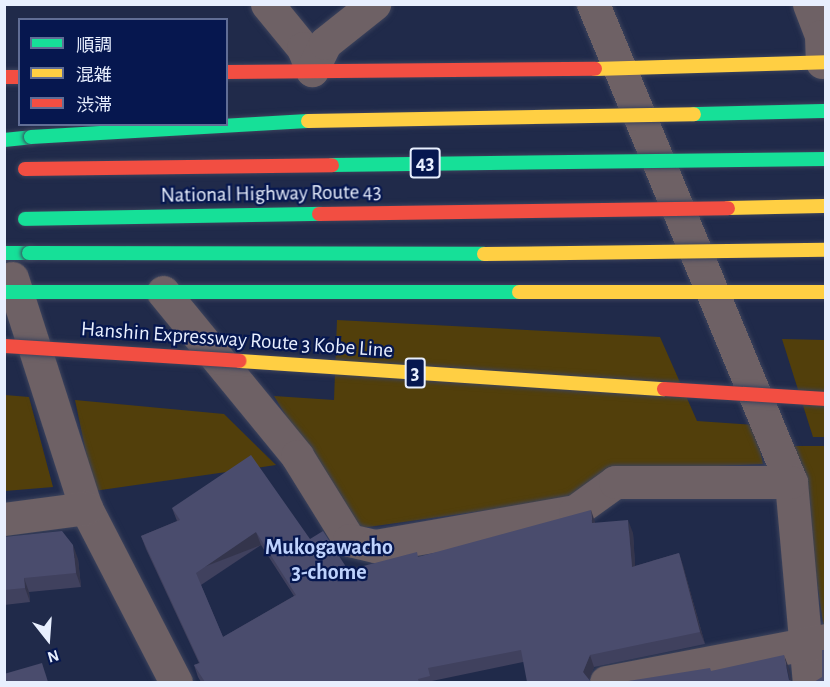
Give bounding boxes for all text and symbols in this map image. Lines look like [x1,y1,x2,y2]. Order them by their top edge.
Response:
legend [18,18,228,126]
text: 順調 [76,37,112,55]
text: 混雑 [76,67,112,85]
text: 渋滞 [76,97,112,115]
road number: 43 [408,146,442,180]
street label: National Highway Route 43 [160,179,382,209]
street label: Hanshin Expressway Route 3 Kobe Line [80,317,394,363]
road number: 3 [404,356,426,390]
district label: Mukogawacho 3-chome [265,534,393,586]
north arrow [18,609,78,669]
text: N [46,647,61,665]

